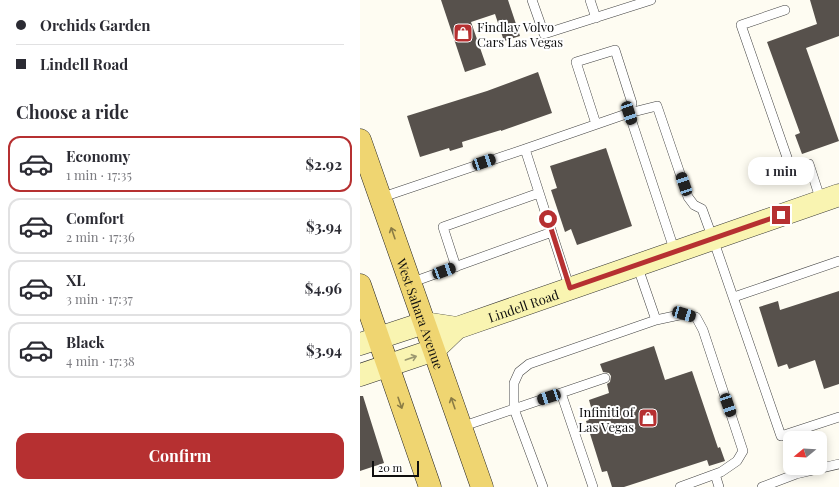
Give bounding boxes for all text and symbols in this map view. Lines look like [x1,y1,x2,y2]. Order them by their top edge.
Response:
text: Orchids Garden [40,15,151,35]
place label: Findlay Volvo Cars Las Vegas [477,18,563,50]
shop icon: Findlay Volvo Cars Las Vegas [452,22,474,44]
text: Lindell Road [40,54,128,74]
text: Choose a ride [16,100,129,124]
car [620,100,638,126]
icon: car [18,146,54,182]
text: Economy [66,146,130,166]
car [471,152,497,172]
text: $2.92 [305,154,342,174]
callout: 1 min [748,157,814,185]
text: 1 min [765,162,797,179]
text: 1 min · 17:35 [66,166,132,183]
car [674,171,694,197]
route end [772,206,790,224]
icon: car [18,208,54,244]
text: Comfort [66,208,124,228]
route start [539,210,557,228]
text: $3.94 [306,216,342,236]
one-way arrow [388,227,396,239]
text: 2 min · 17:36 [66,228,135,245]
street label: West Sahara Avenue [393,255,448,372]
car [431,261,457,281]
icon: car [18,270,54,306]
text: XL [66,270,86,290]
text: $4.96 [305,278,342,298]
street label: Lindell Road [486,285,561,325]
text: 3 min · 17:37 [66,290,133,307]
car [671,305,697,323]
icon: car [18,332,54,368]
text: Black [66,332,105,352]
text: $3.94 [306,340,342,360]
text: 4 min · 17:38 [66,352,135,369]
one-way arrow [404,353,416,361]
car [536,388,562,406]
car [718,392,738,418]
one-way arrow [397,396,404,409]
one-way arrow [449,397,456,410]
place label: Infiniti of Las Vegas [578,403,636,435]
shop icon: Infiniti of Las Vegas [637,407,659,429]
north arrow [783,431,827,475]
map controls [783,431,827,475]
button: Confirm [16,433,344,479]
scale bar [372,459,419,478]
text: 20 m [378,460,402,475]

